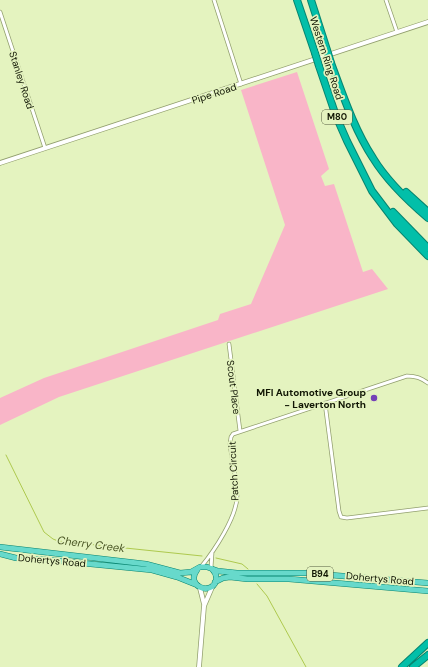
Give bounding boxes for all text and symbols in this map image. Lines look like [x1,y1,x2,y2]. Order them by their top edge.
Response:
street label: Western Ring Road [307,15,346,101]
street label: Stanley Road [6,50,37,111]
street label: Pipe Road [190,80,238,107]
road number: M80 [322,110,352,124]
street label: Scout Place [224,359,243,415]
place label: MFI Automotive Group - Laverton North [256,386,366,411]
marker: MFI Automotive Group - Laverton North [369,393,379,403]
street label: Patch Circuit [225,441,242,501]
water label: Cherry Creek [56,533,126,555]
street label: Dohertys Road [17,551,86,570]
road number: B94 [307,567,333,581]
street label: Dohertys Road [345,569,414,588]

